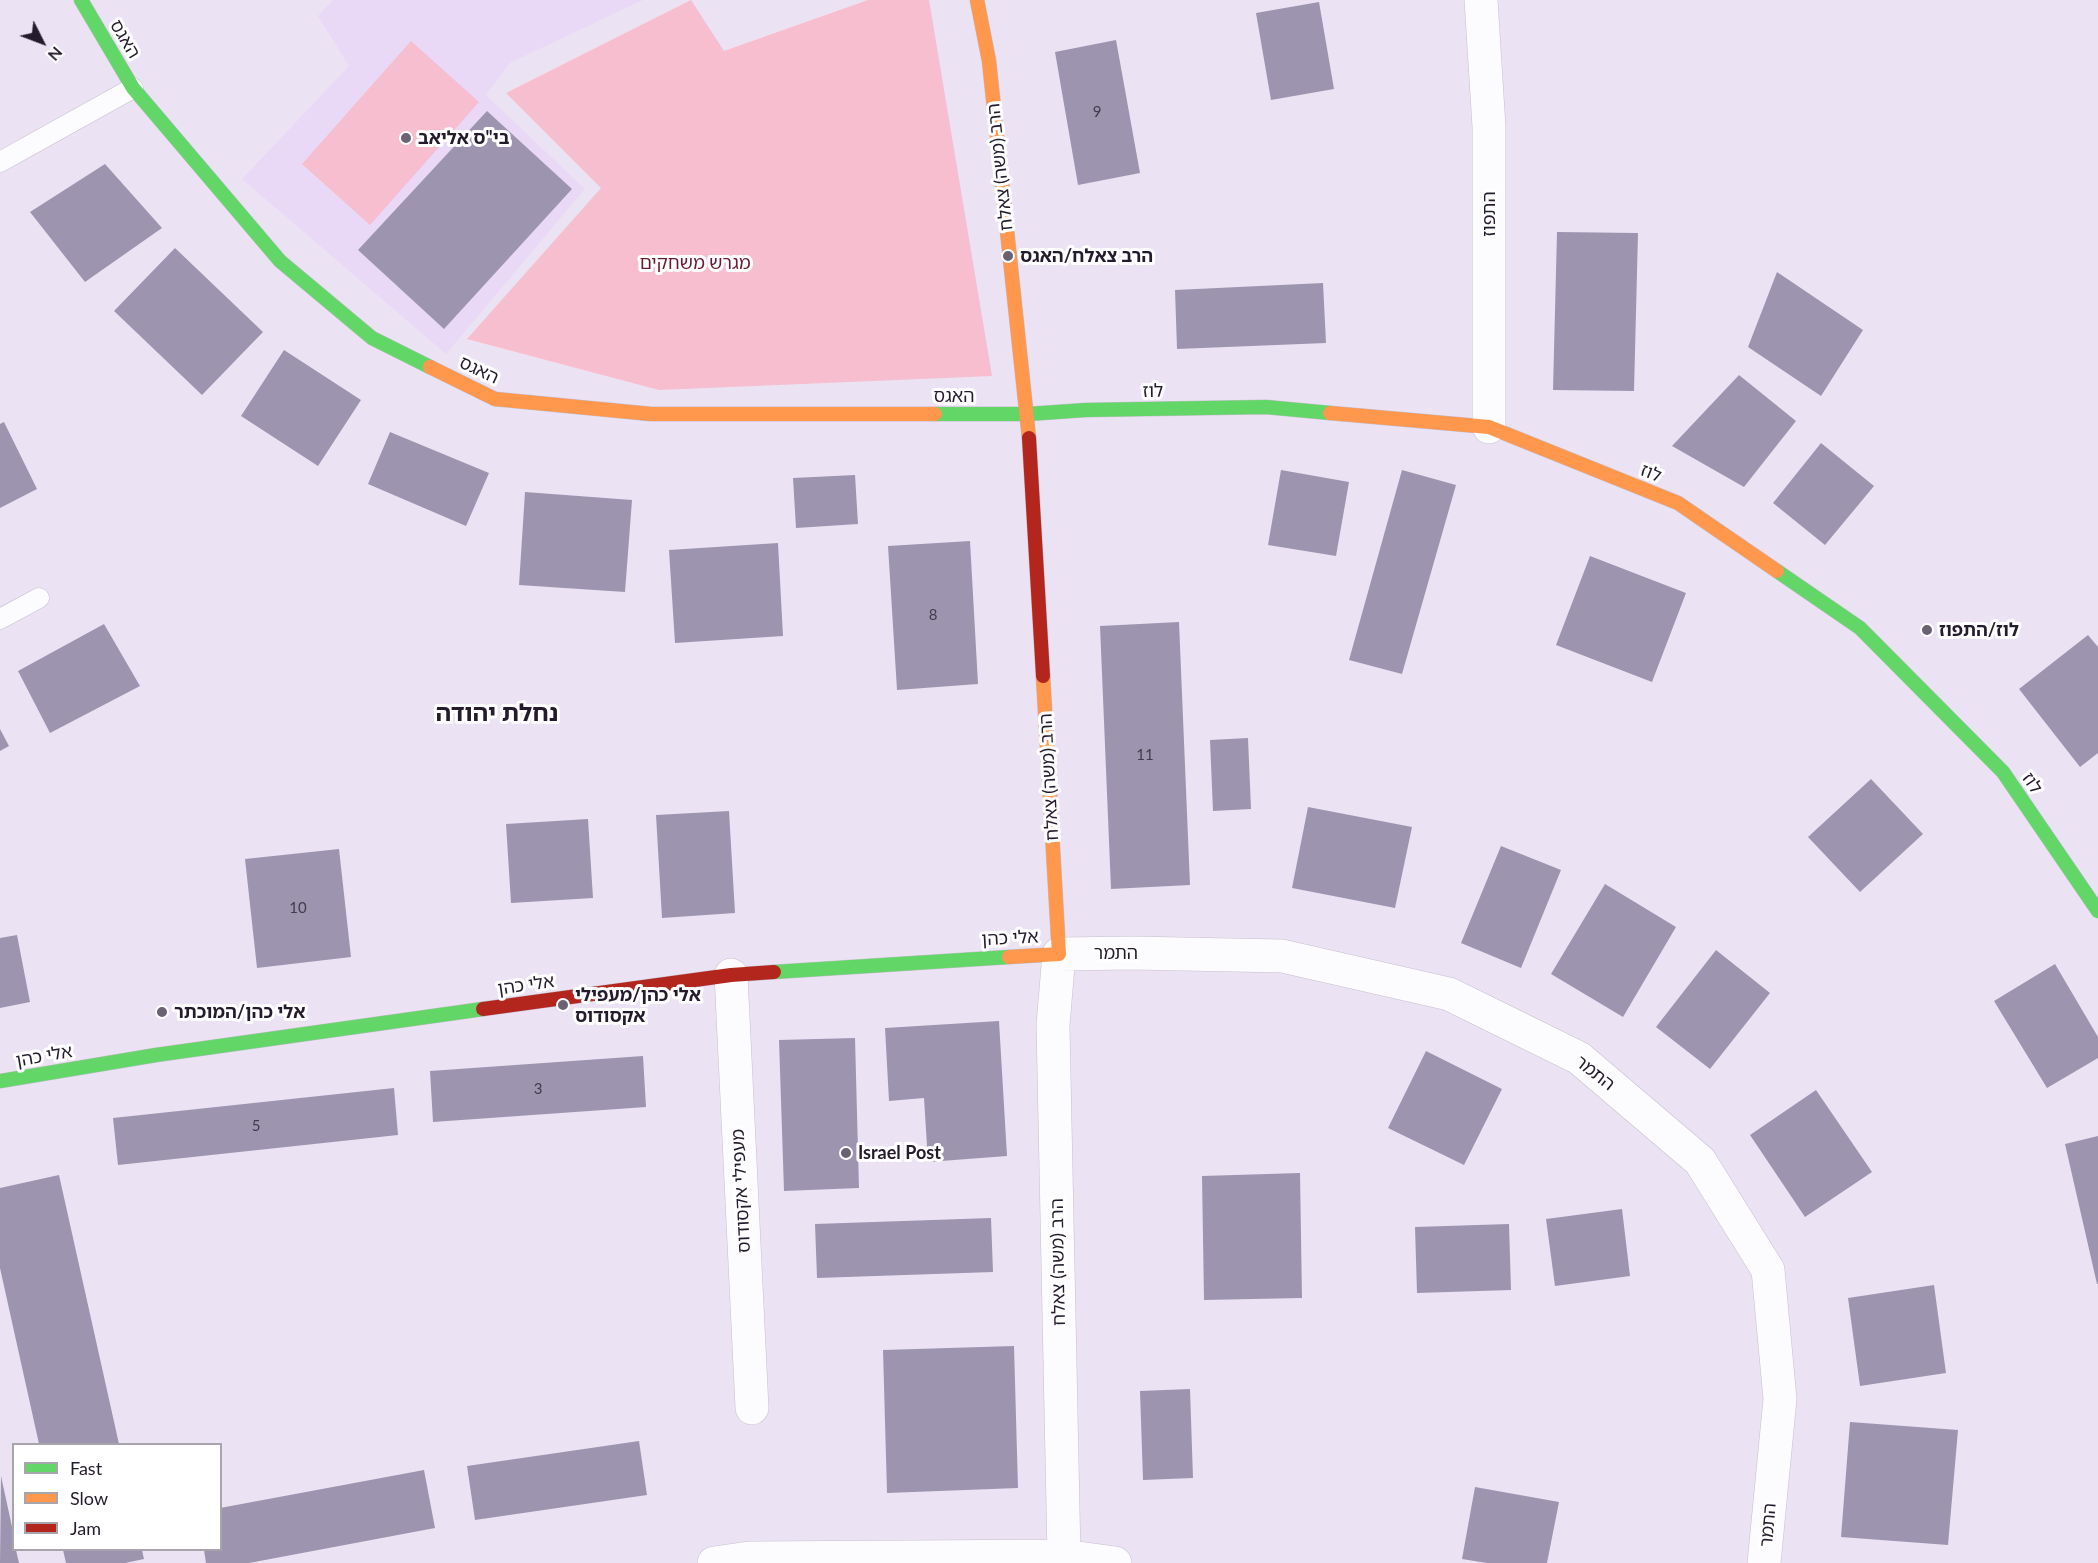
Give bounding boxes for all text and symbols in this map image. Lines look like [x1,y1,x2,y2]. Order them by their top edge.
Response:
north arrow [12,12,72,72]
street label: האגס [105,16,145,62]
text: N [45,43,67,65]
street label: הרב (משה) צאלח [983,102,1017,232]
house number: 9 [1093,103,1101,121]
place label: בי"ס אליאב [418,127,509,149]
marker: בי"ס אליאב [399,131,413,145]
street label: התפוז [1478,191,1500,237]
place label: הרב צאלח/האגס [1020,245,1153,267]
marker: הרב צאלח/האגס [1001,249,1015,263]
park label: מגרש משחקים [639,252,751,274]
street label: האגס [456,352,502,388]
street label: לוז [1142,380,1164,402]
street label: האגס [934,385,974,407]
street label: לוז [1637,459,1665,487]
house number: 8 [929,606,937,624]
place label: לוז/התפוז [1939,619,2019,641]
marker: לוז/התפוז [1920,623,1934,637]
district label: נחלת יהודה [435,699,559,727]
street label: הרב (משה) צאלח [1035,713,1063,841]
house number: 11 [1136,746,1154,764]
street label: לוז [2017,768,2047,798]
house number: 10 [289,899,307,917]
street label: אלי כהן [981,926,1039,950]
street label: התמר [1094,942,1138,964]
street label: אלי כהן [496,970,556,1000]
place label: אלי כהן/מעפילי אקסודוס [575,984,701,1026]
marker: אלי כהן/מעפילי אקסודוס [556,998,570,1012]
place label: אלי כהן/המוכתר [174,1001,305,1023]
marker: אלי כהן/המוכתר [155,1005,169,1019]
street label: אלי כהן [14,1040,74,1072]
street label: התמר [1571,1051,1619,1095]
house number: 3 [534,1080,542,1098]
house number: 5 [252,1117,260,1135]
street label: מעפילי אקסודוס [727,1128,755,1254]
place label: Israel Post [858,1142,941,1164]
marker: Israel Post [839,1146,853,1160]
street label: הרב (משה) צאלח [1046,1198,1070,1326]
legend [12,1443,222,1551]
text: Fast [70,1457,102,1479]
text: Slow [70,1487,108,1509]
street label: התמר [1755,1502,1781,1548]
text: Jam [70,1517,101,1539]

